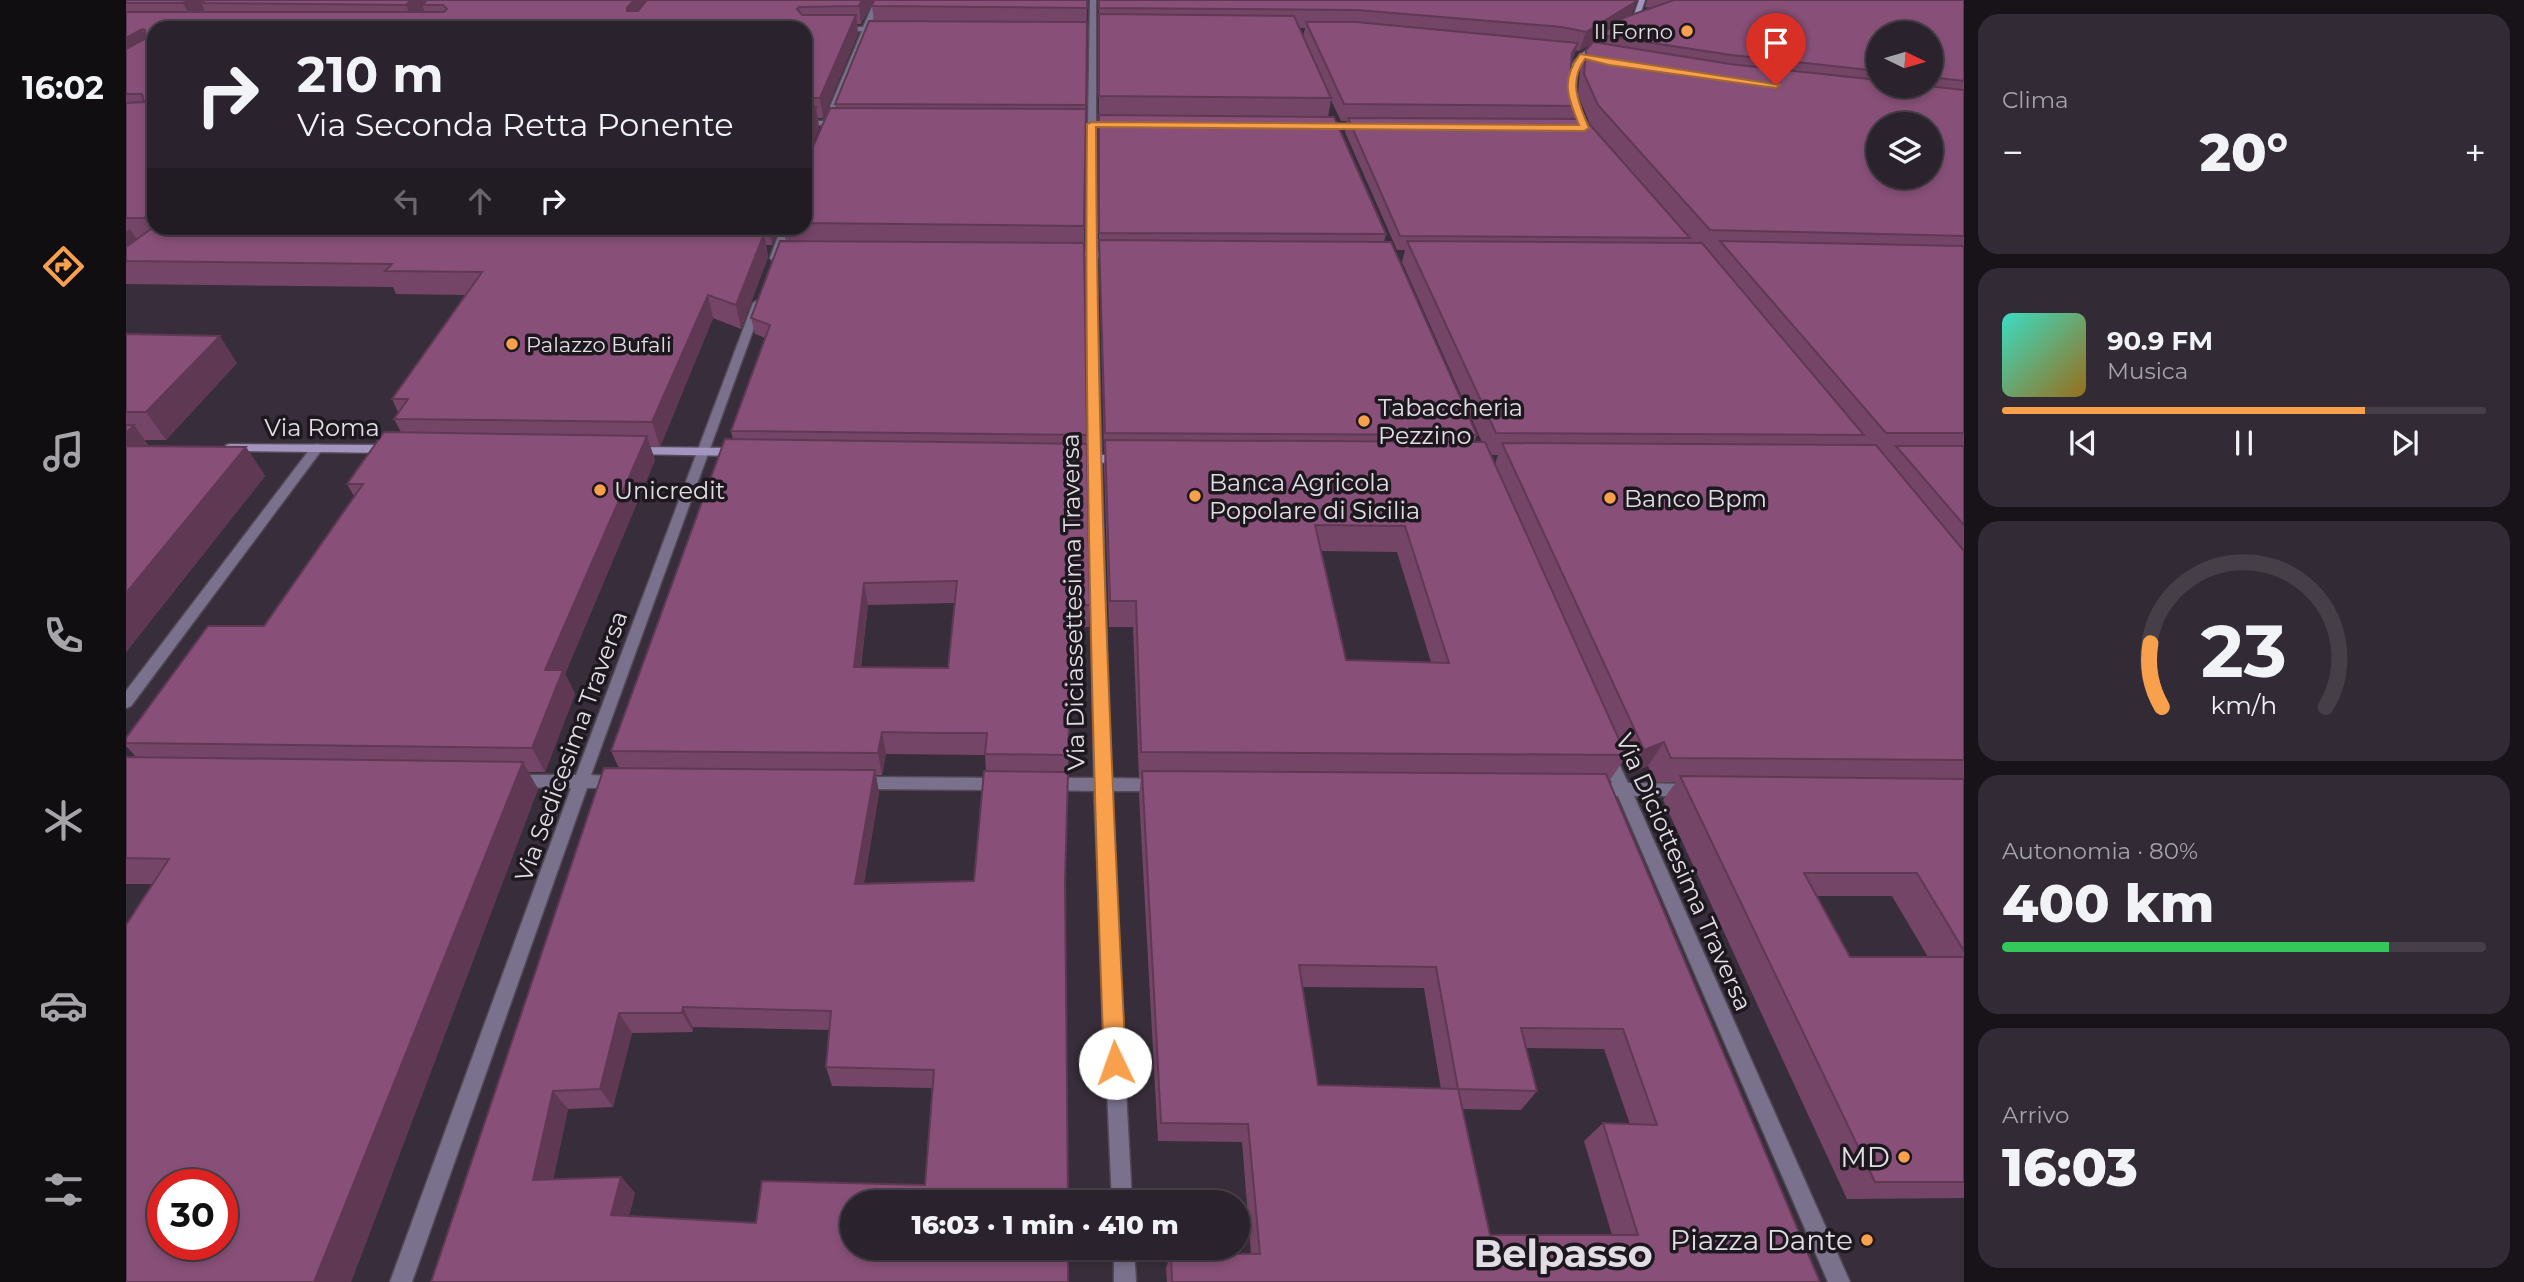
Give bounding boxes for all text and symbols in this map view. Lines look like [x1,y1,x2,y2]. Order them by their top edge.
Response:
pin [1746,13,1806,85]
place label: Il Forno [1594,19,1673,44]
north arrow [1866,21,1942,98]
map controls [1866,21,1943,189]
marker: Il Forno [1679,23,1695,39]
icon: arrive [1757,24,1795,62]
text: 210 m [297,45,444,104]
icon: right [182,49,273,140]
text: 16:02 [22,68,104,107]
text: Clima [2002,86,2069,114]
text: Via Seconda Retta Ponente [297,105,734,144]
button: layers [1866,112,1943,189]
text: 20° [2200,121,2288,184]
text: − [2002,129,2024,176]
text: + [2464,129,2486,176]
icon: left [388,182,426,220]
icon: ahead [461,182,499,220]
icon: right [534,182,572,220]
icon: directions [39,242,88,291]
text: 90.9 FM [2107,325,2213,357]
place label: Palazzo Bufali [526,332,672,357]
marker: Palazzo Bufali [504,336,520,352]
text: Musica [2107,357,2188,385]
place label: Tabaccheria Pezzino [1378,393,1523,450]
street label: Via Roma [264,413,380,442]
marker: Tabaccheria Pezzino [1356,413,1372,429]
icon: previous [2064,424,2102,462]
icon: pause [2225,424,2263,462]
icon: next [2386,424,2424,462]
icon: music [39,427,88,476]
street label: Via Diciassettesima Traversa [1056,433,1090,771]
place label: Banca Agricola Popolare di Sicilia [1209,468,1420,525]
place label: Unicredit [614,476,726,505]
marker: Unicredit [592,482,608,498]
place label: Banco Bpm [1624,484,1767,513]
marker: Banca Agricola Popolare di Sicilia [1187,488,1203,504]
marker: Banco Bpm [1602,490,1618,506]
street label: Via Sedicesima Traversa [509,607,633,885]
text: 23 [2201,607,2287,695]
icon: phone [39,611,88,660]
text: km/h [2211,690,2277,720]
street label: Via Diciottesima Traversa [1610,729,1758,1015]
icon: climate [39,796,88,845]
text: Autonomia · 80% [2002,837,2198,865]
text: 400 km [2002,872,2214,935]
icon: car [39,981,88,1030]
position arrow [1078,1026,1152,1100]
text: Arrivo [2002,1101,2069,1129]
text: 16:03 [2002,1136,2138,1199]
place label: MD [1840,1140,1890,1174]
marker: MD [1896,1149,1912,1165]
icon: filters [39,1165,88,1214]
speed limit sign: 30 [147,1169,238,1260]
text: 16:03 · 1 min · 410 m [911,1209,1179,1241]
place label: Piazza Dante [1670,1223,1853,1257]
district label: Belpasso [1473,1230,1653,1277]
marker: Piazza Dante [1859,1232,1875,1248]

